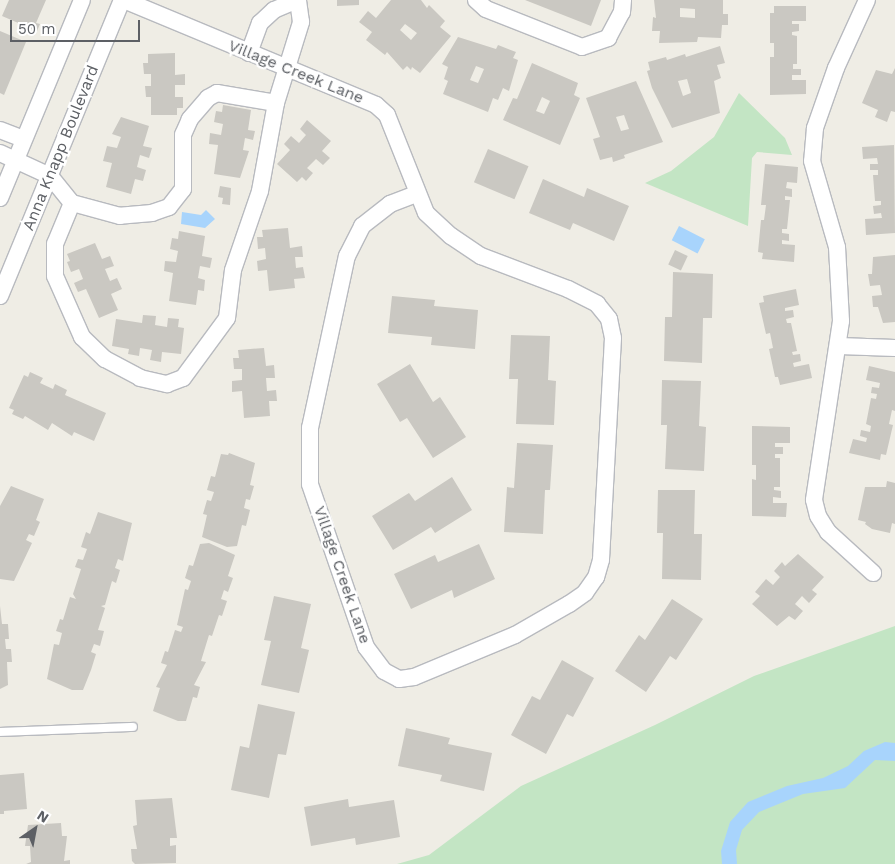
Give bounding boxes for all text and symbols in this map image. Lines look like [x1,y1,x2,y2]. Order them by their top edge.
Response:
scale bar [12,10,142,42]
text: 50 m [18,20,55,38]
street label: Village Creek Lane [225,36,367,108]
street label: Anna Knapp Boulevard [19,62,103,234]
street label: Village Creek Lane [309,503,375,647]
north arrow [10,804,60,854]
text: N [34,807,52,826]

